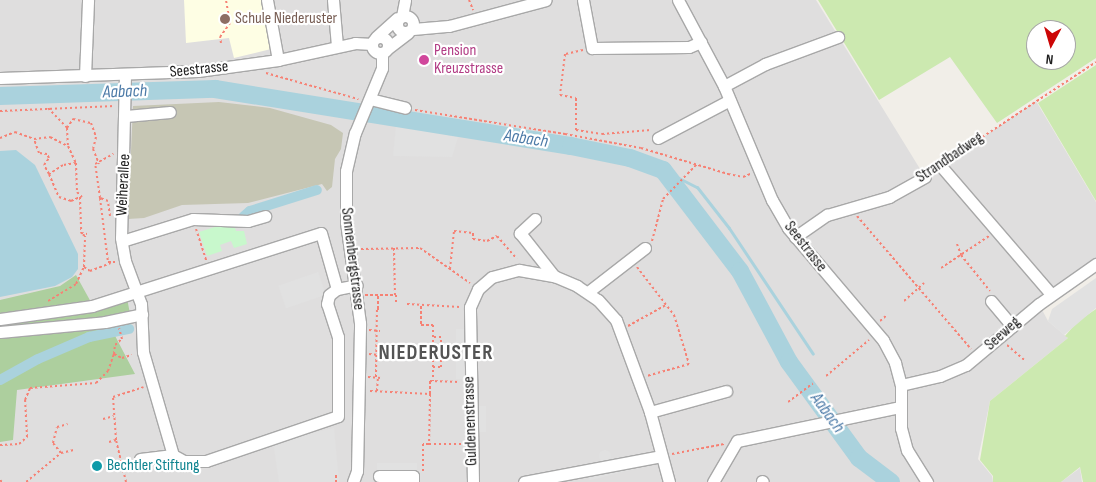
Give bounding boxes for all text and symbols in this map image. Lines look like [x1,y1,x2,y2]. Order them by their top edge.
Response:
place label: Schule Niederuster [235,9,337,29]
marker: Schule Niederuster [219,13,231,25]
north arrow [1026,20,1076,70]
place label: Pension Kreuzstrasse [434,41,503,79]
text: N [1045,51,1054,68]
marker: Pension Kreuzstrasse [418,54,430,66]
street label: Seestrasse [169,57,229,83]
water label: Aabach [103,80,147,104]
water label: Aabach [502,125,550,153]
street label: Strandbadweg [913,129,987,187]
street label: Weiherallee [113,153,135,217]
street label: Sonnenbergstrasse [336,207,368,311]
street label: Seestrasse [779,218,831,276]
street label: Seeweg [981,313,1025,355]
district label: NIEDERUSTER [377,340,495,366]
street label: Guldenenstrasse [460,376,482,466]
water label: Aabach [805,389,849,437]
place label: Bechtler Stiftung [107,456,199,476]
marker: Bechtler Stiftung [91,460,103,472]

